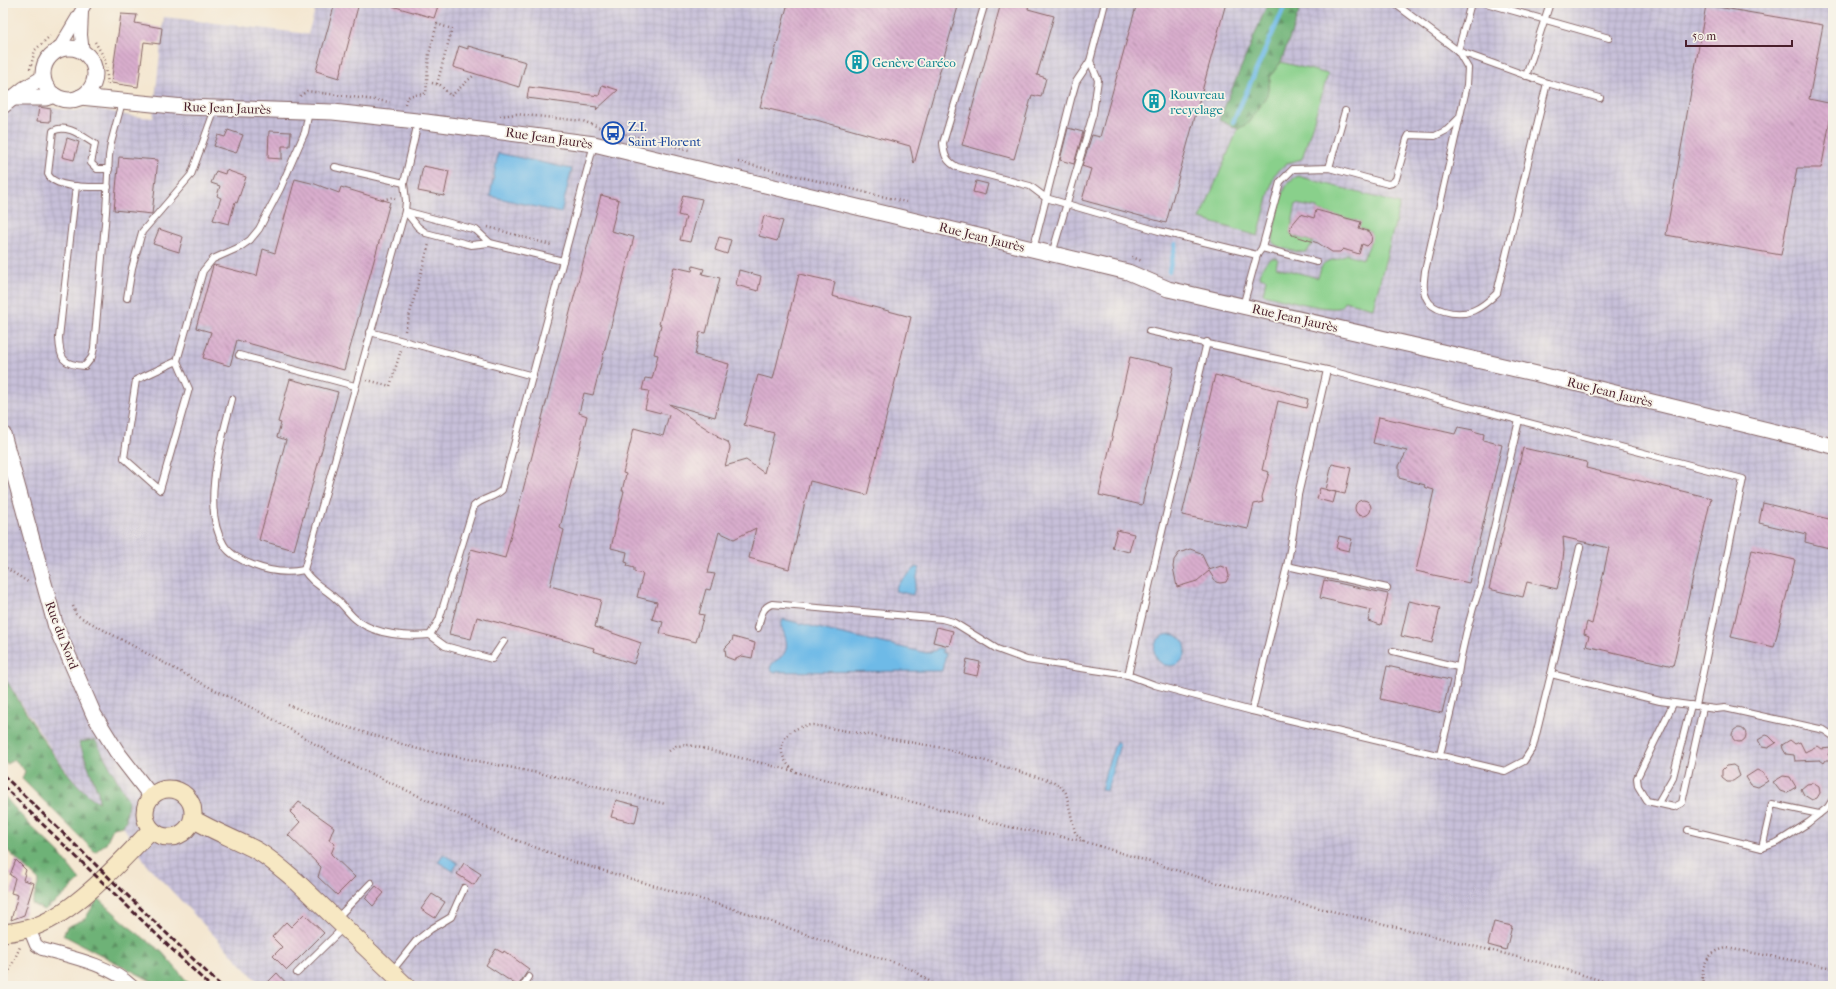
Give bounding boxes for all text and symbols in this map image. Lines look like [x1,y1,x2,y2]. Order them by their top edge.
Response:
scale bar [1686,22,1792,48]
text: 50 m [1692,29,1716,43]
building icon: Genève Caréco [844,49,870,75]
place label: Genève Caréco [872,55,956,70]
place label: Rouvreau recyclage [1170,87,1225,117]
building icon: Rouvreau recyclage [1141,88,1167,114]
street label: Rue Jean Jaurès [183,99,271,117]
place label: Z.I. Saint-Florent [628,119,701,149]
bus stop icon: Z.I. Saint-Florent [600,120,626,146]
street label: Rue Jean Jaurès [505,124,594,152]
street label: Rue Jean Jaurès [938,219,1027,255]
street label: Rue Jean Jaurès [1251,301,1340,335]
street label: Rue Jean Jaurès [1566,374,1655,410]
street label: Rue du Nord [42,599,82,672]

